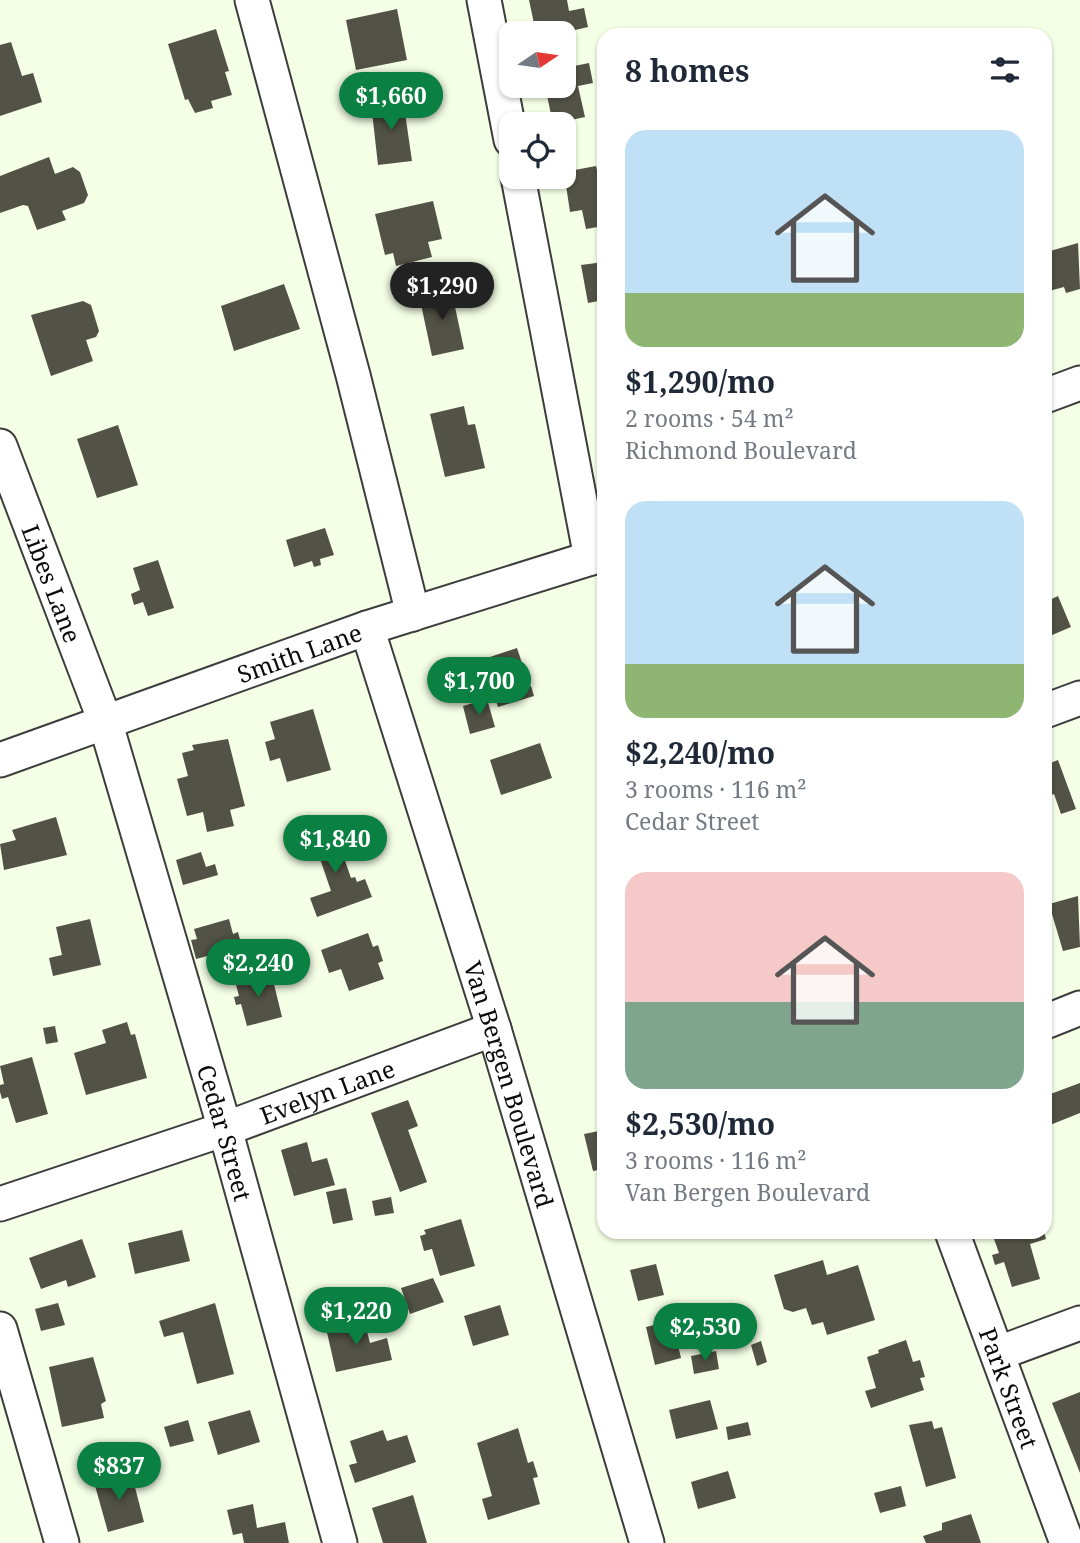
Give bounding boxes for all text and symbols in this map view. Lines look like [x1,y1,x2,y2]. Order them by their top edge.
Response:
north arrow [499,21,576,98]
map controls [499,21,576,189]
text: 8 homes [625,50,749,91]
icon: filters [986,51,1024,89]
pin: $1,660 [334,72,448,132]
text: $1,660 [355,79,427,111]
button: locate [499,112,576,189]
icon: home [762,175,888,301]
pin: $1,290 [385,262,499,322]
text: $1,290 [406,269,478,301]
text: $1,290/mo [625,361,775,402]
text: 2 rooms · 54 m² [625,402,794,434]
text: Richmond Boulevard [625,434,857,466]
street label: Libes Lane [15,519,90,647]
icon: home [762,546,888,672]
street label: Smith Lane [232,615,366,690]
pin: $1,700 [422,658,536,717]
text: $1,700 [443,664,515,696]
text: $2,240/mo [625,732,775,773]
text: 3 rooms · 116 m² [625,773,807,805]
text: Cedar Street [625,805,759,837]
pin: $1,840 [278,816,392,875]
text: $1,840 [299,822,371,854]
icon: home [762,917,888,1043]
pin: $2,240 [201,940,315,999]
text: $2,240 [222,946,294,978]
street label: Van Bergen Boulevard [457,957,563,1212]
street label: Evelyn Lane [255,1051,399,1131]
street label: Cedar Street [190,1060,261,1204]
text: $2,530/mo [625,1103,775,1144]
text: 3 rooms · 116 m² [625,1144,807,1176]
text: Van Bergen Boulevard [625,1176,870,1208]
pin: $1,220 [299,1288,413,1347]
text: $1,220 [320,1294,392,1326]
pin: $2,530 [648,1304,762,1363]
text: $2,530 [669,1310,741,1342]
street label: Park Street [972,1323,1047,1453]
pin: $837 [78,1442,160,1502]
text: $837 [93,1449,145,1481]

